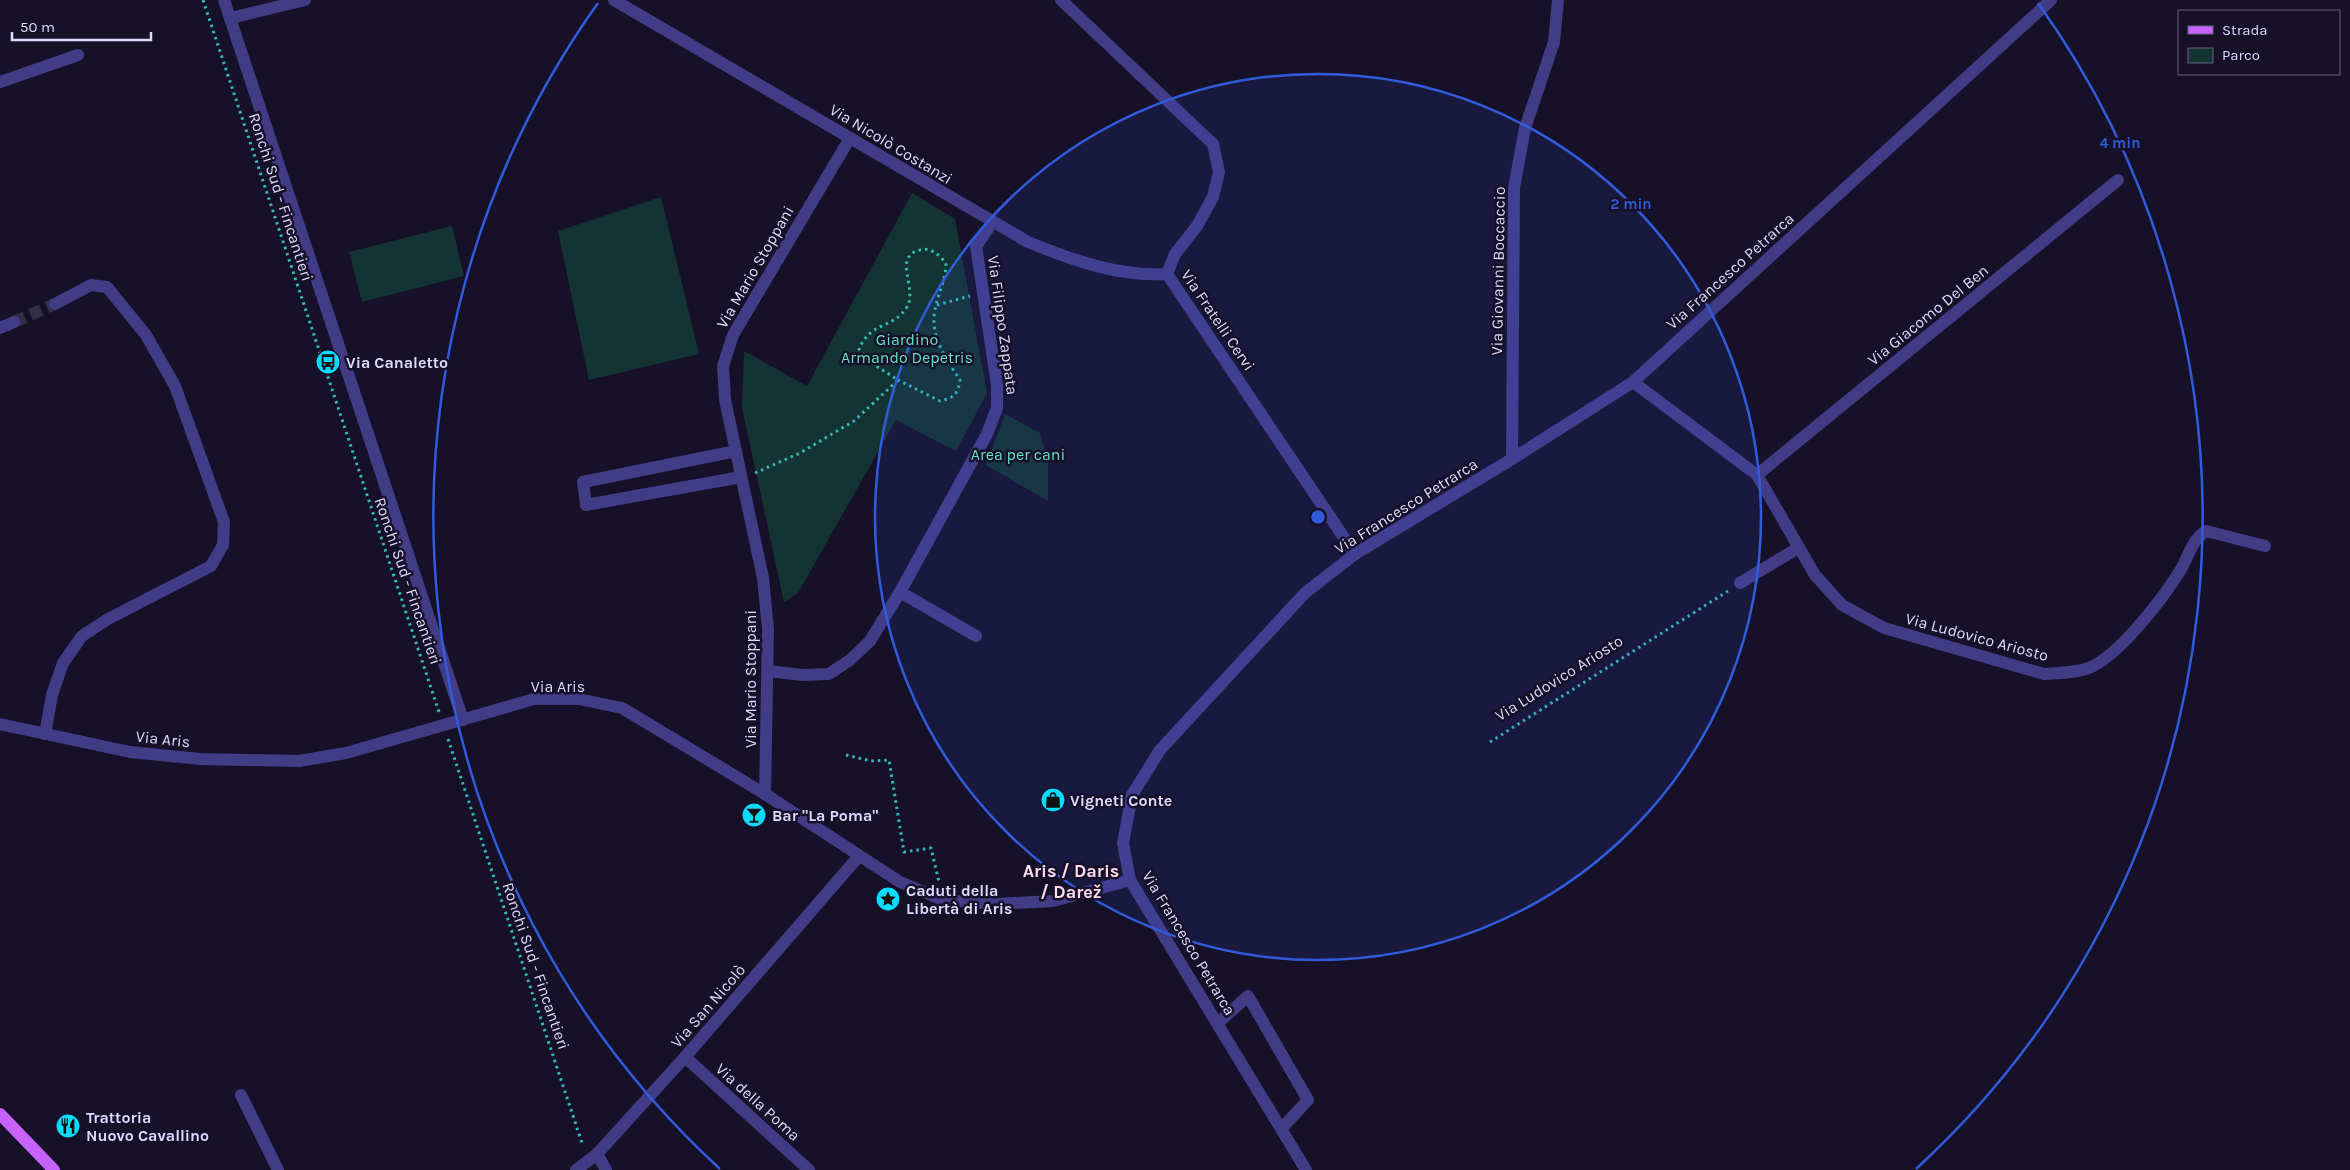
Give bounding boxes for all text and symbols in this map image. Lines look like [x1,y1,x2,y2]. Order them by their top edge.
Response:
scale bar [12,10,151,42]
legend [2178,10,2340,75]
text: 50 m [20,18,55,36]
text: Strada [2222,21,2268,39]
text: Parco [2222,46,2260,64]
street label: Via Nicolò Costanzi [826,100,956,188]
street label: Ronchi Sud - Fincantieri [245,110,317,284]
text: 4 min [2099,134,2141,152]
street label: Via Giovanni Boccaccio [1487,186,1509,356]
text: 2 min [1610,195,1652,213]
street label: Via Mario Stoppani [712,202,798,332]
street label: Via Francesco Petrarca [1662,209,1798,333]
street label: Via Filippo Zappata [984,254,1022,396]
street label: Via Giacomo Del Ben [1864,261,1992,369]
street label: Via Fratelli Cervi [1177,266,1259,374]
park label: Giardino Armando Depetris [841,330,973,367]
bus stop icon: Via Canaletto [315,349,341,375]
place label: Via Canaletto [346,353,448,372]
park label: Area per cani [971,445,1065,464]
street label: Via Francesco Petrarca [1331,454,1481,558]
street label: Ronchi Sud - Fincantieri [370,495,446,667]
centre of rings [1309,508,1327,526]
street label: Via Ludovico Ariosto [1904,609,2050,665]
street label: Via Mario Stoppani [741,610,760,748]
street label: Via Ludovico Ariosto [1492,631,1626,725]
street label: Via Aris [531,677,585,696]
street label: Via Aris [135,727,191,751]
shop icon: Vigneti Conte [1040,787,1066,813]
place label: Vigneti Conte [1070,791,1172,810]
bar icon: Bar "La Poma" [741,802,767,828]
place label: Bar "La Poma" [772,806,879,825]
district label: Aris / Daris / Darež [1023,860,1119,903]
street label: Via Francesco Petrarca [1138,867,1240,1019]
street label: Ronchi Sud - Fincantieri [498,880,574,1052]
place label: Caduti della Libertà di Aris [906,881,1013,918]
place icon: Caduti della Libertà di Aris [875,886,901,912]
street label: Via San Nicolò [667,960,749,1052]
street label: Via della Poma [712,1059,804,1145]
place label: Trattoria Nuovo Cavallino [86,1108,209,1145]
restaurant icon: Trattoria Nuovo Cavallino [55,1113,81,1139]

